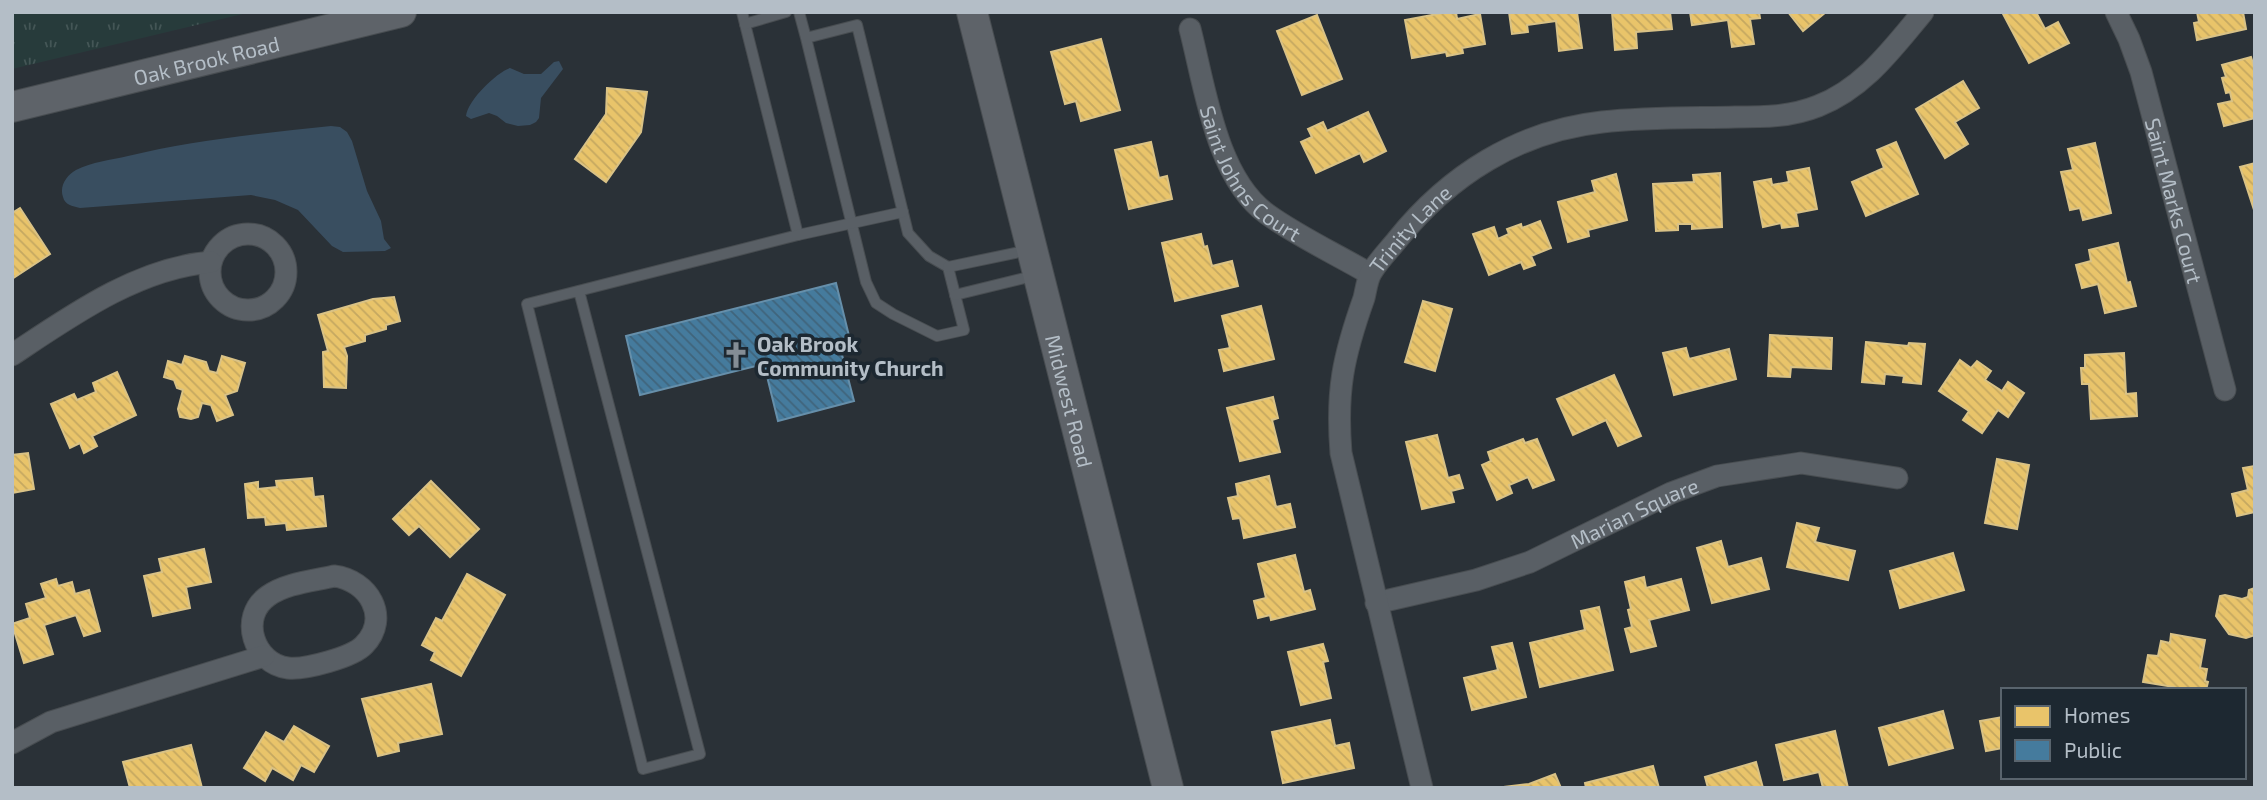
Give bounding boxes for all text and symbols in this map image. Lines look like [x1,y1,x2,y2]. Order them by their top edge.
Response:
street label: Oak Brook Road [131,30,282,89]
street label: Saint Johns Court [1196,102,1306,246]
street label: Saint Marks Court [2141,115,2209,286]
street label: Trinity Lane [1363,179,1456,277]
place label: Oak Brook Community Church [757,331,944,381]
street label: Midwest Road [1041,332,1099,470]
church icon: Oak Brook Community Church [721,340,751,370]
street label: Marian Square [1566,472,1701,553]
legend [2001,688,2246,779]
text: Homes [2064,702,2130,727]
text: Public [2064,737,2122,762]

